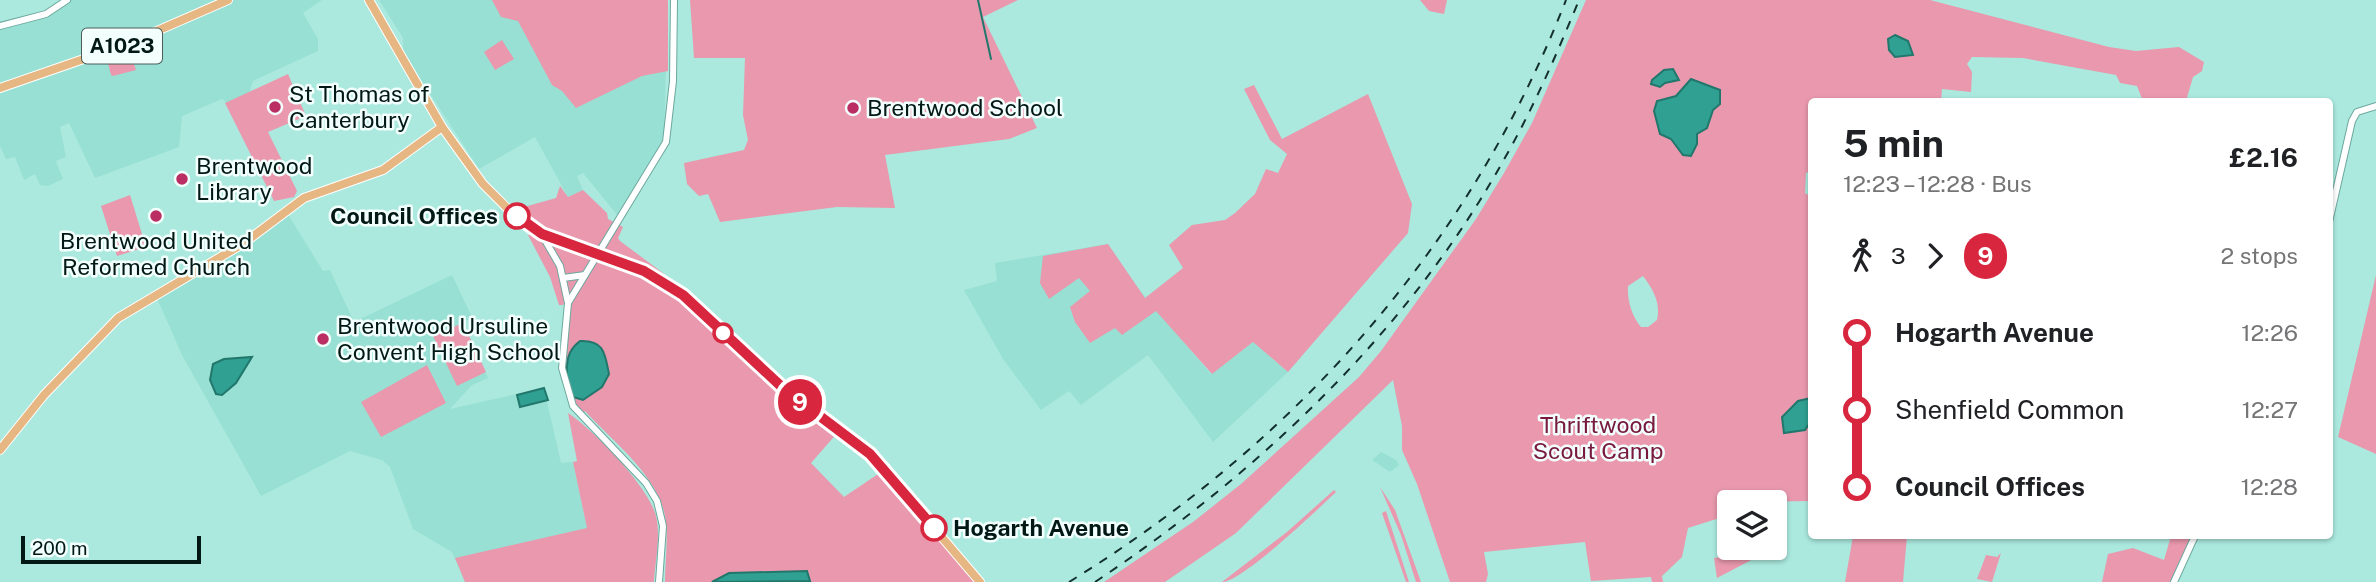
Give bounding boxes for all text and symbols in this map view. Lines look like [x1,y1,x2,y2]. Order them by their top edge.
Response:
road number: A1023 [82,28,162,64]
place label: St Thomas of Canterbury [289,80,429,133]
place label: Brentwood School [867,94,1063,121]
marker: St Thomas of Canterbury [267,99,283,115]
marker: Brentwood School [845,100,861,116]
text: 5 min [1843,121,1944,166]
text: £2.16 [2229,142,2298,173]
place label: Brentwood Library [196,152,312,205]
text: 12:23 – 12:28 · Bus [1843,170,2032,197]
marker: Brentwood Library [174,171,190,187]
place label: Council Offices [330,202,498,229]
marker: Council Offices [504,203,530,229]
marker: Brentwood United Reformed Church [148,208,164,224]
place label: Brentwood United Reformed Church [60,227,252,280]
icon: walk [1843,237,1881,275]
icon: forward [1916,237,1954,275]
text: 3 [1891,242,1906,269]
text: 9 [1978,242,1993,270]
text: 2 stops [2220,242,2298,269]
place label: Brentwood Ursuline Convent High School [337,312,561,365]
text: Hogarth Avenue [1895,317,2094,348]
text: 12:26 [2241,319,2298,346]
unlabelled marker [713,323,733,343]
marker: Brentwood Ursuline Convent High School [315,331,331,347]
line badge: 9 [777,379,823,425]
text: 9 [792,388,808,416]
text: Shenfield Common [1895,394,2124,425]
text: 12:27 [2242,396,2298,423]
park label: Thriftwood Scout Camp [1533,411,1663,464]
text: Council Offices [1895,471,2085,502]
text: 12:28 [2241,473,2298,500]
map controls [1717,490,1787,560]
button: layers [1717,490,1787,560]
place label: Hogarth Avenue [953,514,1129,541]
marker: Hogarth Avenue [921,515,947,541]
scale bar [21,533,201,565]
text: 200 m [32,537,88,559]

